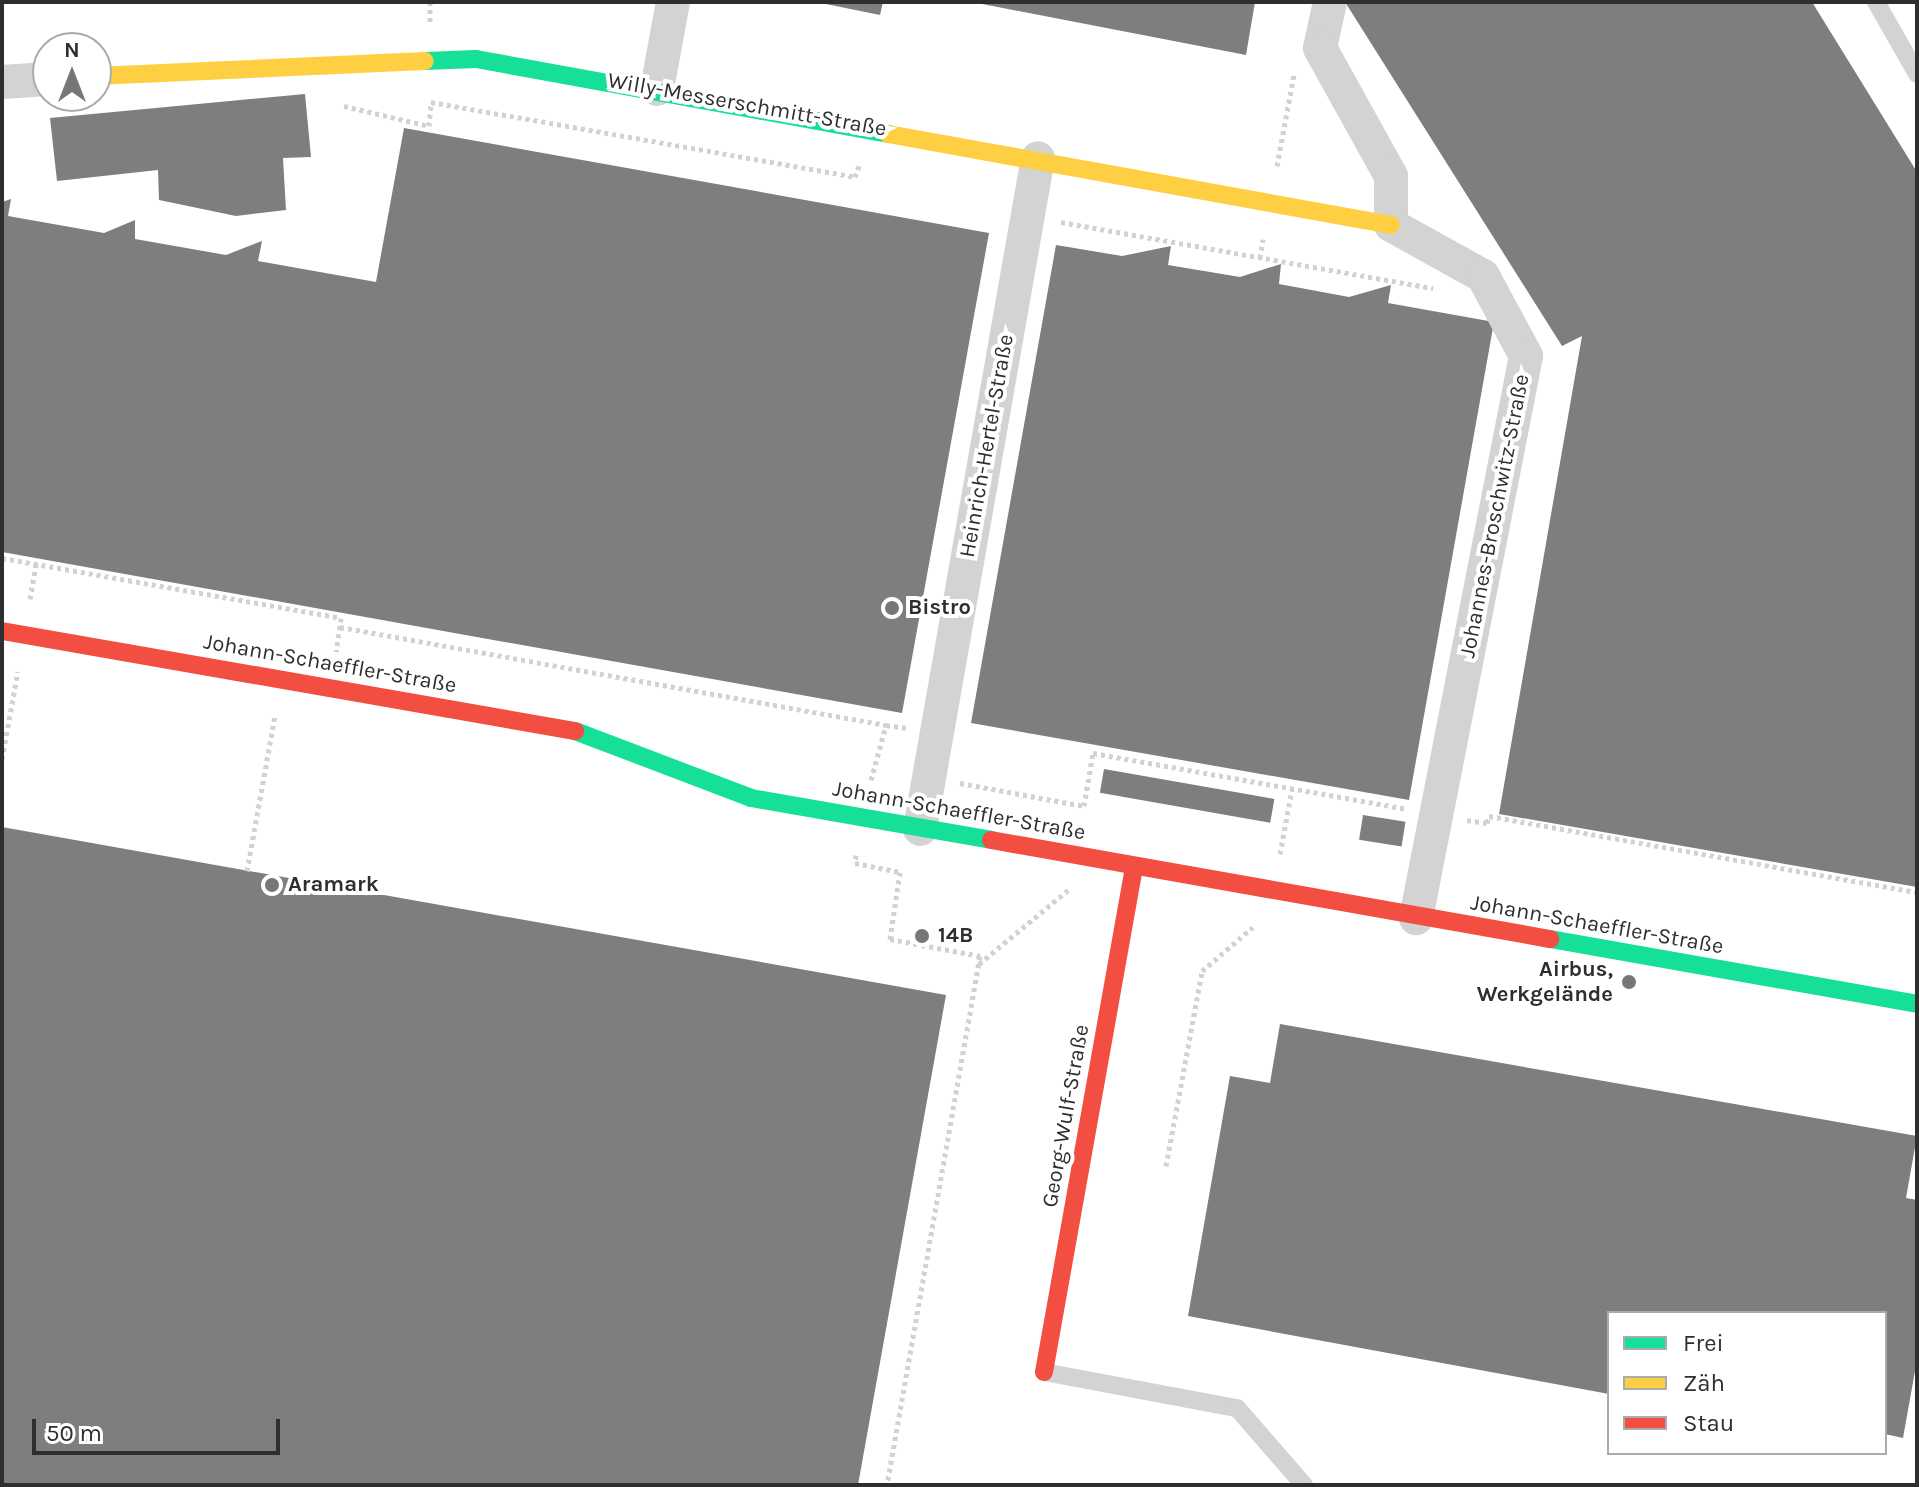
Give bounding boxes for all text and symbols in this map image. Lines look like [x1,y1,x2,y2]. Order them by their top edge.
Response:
north arrow [32,32,112,112]
text: N [64,37,80,63]
street label: Willy-Messerschmitt-Straße [606,67,888,143]
street label: Heinrich-Hertel-Straße [954,332,1020,560]
street label: Johannes-Broschwitz-Straße [1455,372,1535,660]
place label: Bistro [908,595,971,621]
marker: Bistro [883,599,901,617]
street label: Johann-Schaeffler-Straße [201,629,459,699]
street label: Johann-Schaeffler-Straße [830,776,1088,846]
place label: Aramark [288,872,379,898]
marker: Aramark [263,876,281,894]
street label: Johann-Schaeffler-Straße [1468,890,1726,960]
place label: 14B [938,923,973,949]
marker: 14B [913,927,931,945]
place label: Airbus, Werkgelände [1477,956,1613,1008]
marker: Airbus, Werkgelände [1620,973,1638,991]
street label: Georg-Wulf-Straße [1037,1022,1095,1210]
legend [1607,1311,1887,1455]
text: Frei [1683,1329,1724,1357]
text: Zäh [1683,1369,1725,1397]
scale bar [36,1403,284,1453]
text: Stau [1683,1409,1734,1437]
text: 50 m [46,1419,102,1447]

